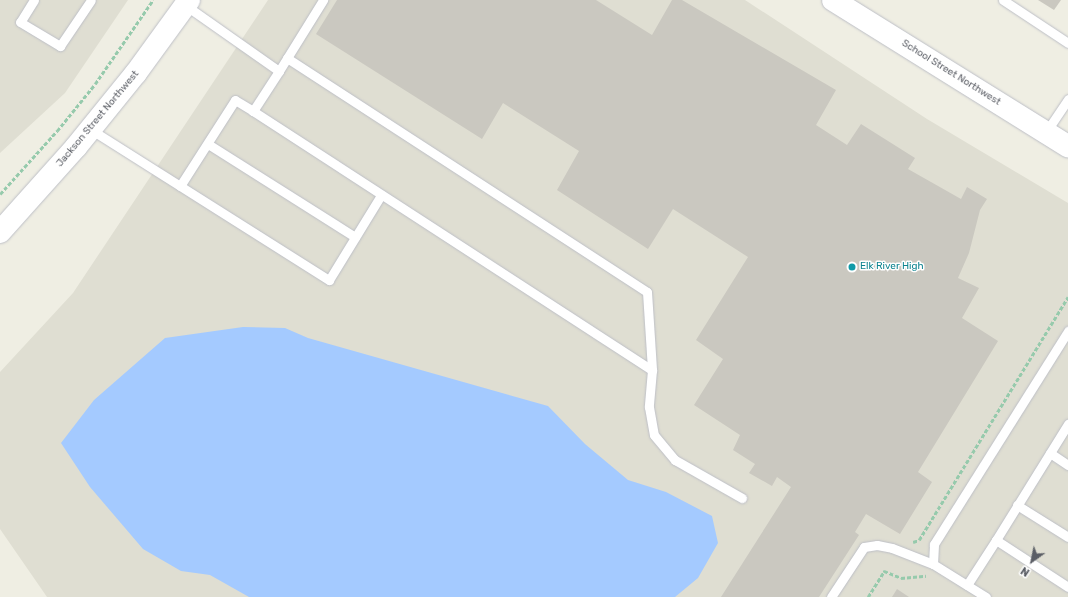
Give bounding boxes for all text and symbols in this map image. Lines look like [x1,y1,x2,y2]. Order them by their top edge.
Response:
street label: School Street Northwest [899,38,1003,108]
street label: Jackson Street Northwest [54,68,142,170]
place label: Elk River High [860,261,924,273]
marker: Elk River High [847,262,857,272]
north arrow [1012,541,1052,581]
text: N [1018,564,1032,579]

